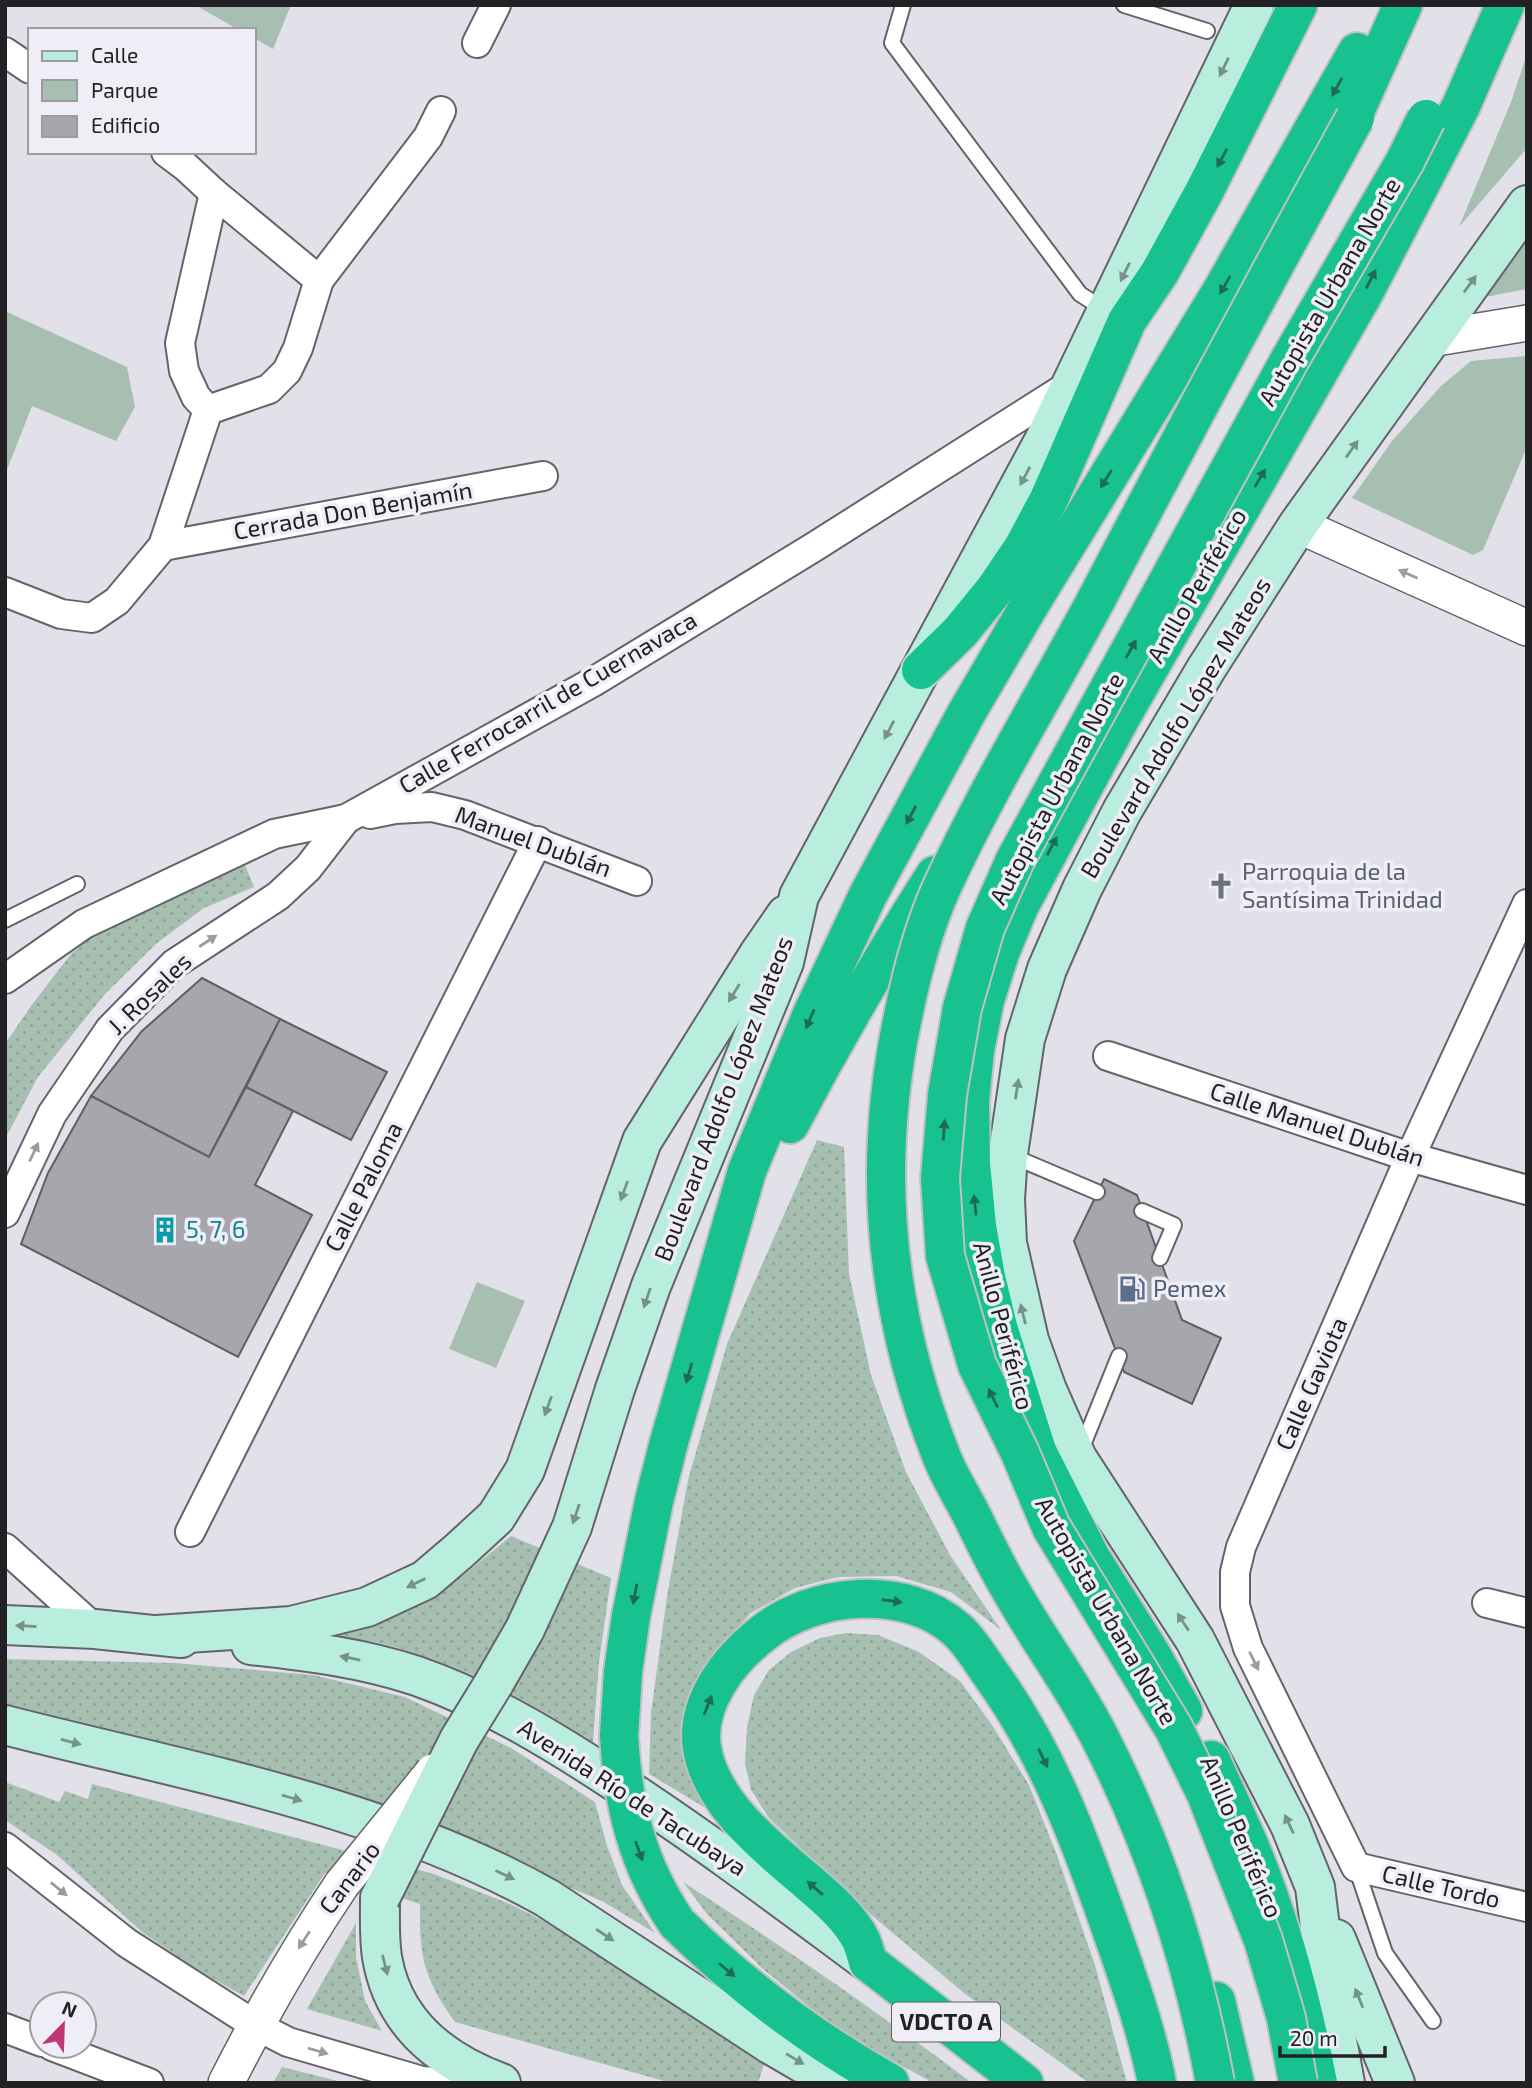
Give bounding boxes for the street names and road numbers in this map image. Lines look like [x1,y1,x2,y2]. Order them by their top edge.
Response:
street label: Autopista Urbana Norte [1252,172,1406,410]
street label: Cerrada Don Benjamín [231,474,474,545]
street label: Anillo Periférico [1140,503,1252,667]
street label: Boulevard Adolfo López Mateos [1073,572,1276,883]
street label: Calle Ferrocarril de Cuernavaca [393,604,701,799]
street label: Autopista Urbana Norte [982,667,1129,909]
street label: Manuel Dublán [451,799,616,882]
street label: Boulevard Adolfo López Mateos [647,932,798,1265]
street label: J. Rosales [101,946,197,1040]
street label: Calle Manuel Dublán [1207,1075,1428,1172]
street label: Calle Paloma [318,1117,408,1256]
street label: Anillo Periférico [968,1238,1041,1413]
street label: Calle Gaviota [1268,1313,1353,1454]
street label: Autopista Urbana Norte [1030,1491,1184,1729]
street label: Avenida Río de Tacubaya [513,1712,752,1881]
street label: Anillo Periférico [1195,1751,1290,1922]
street label: Canario [312,1835,385,1919]
street label: Calle Tordo [1379,1858,1503,1913]
road number: VDCTO A [892,2002,1000,2041]

